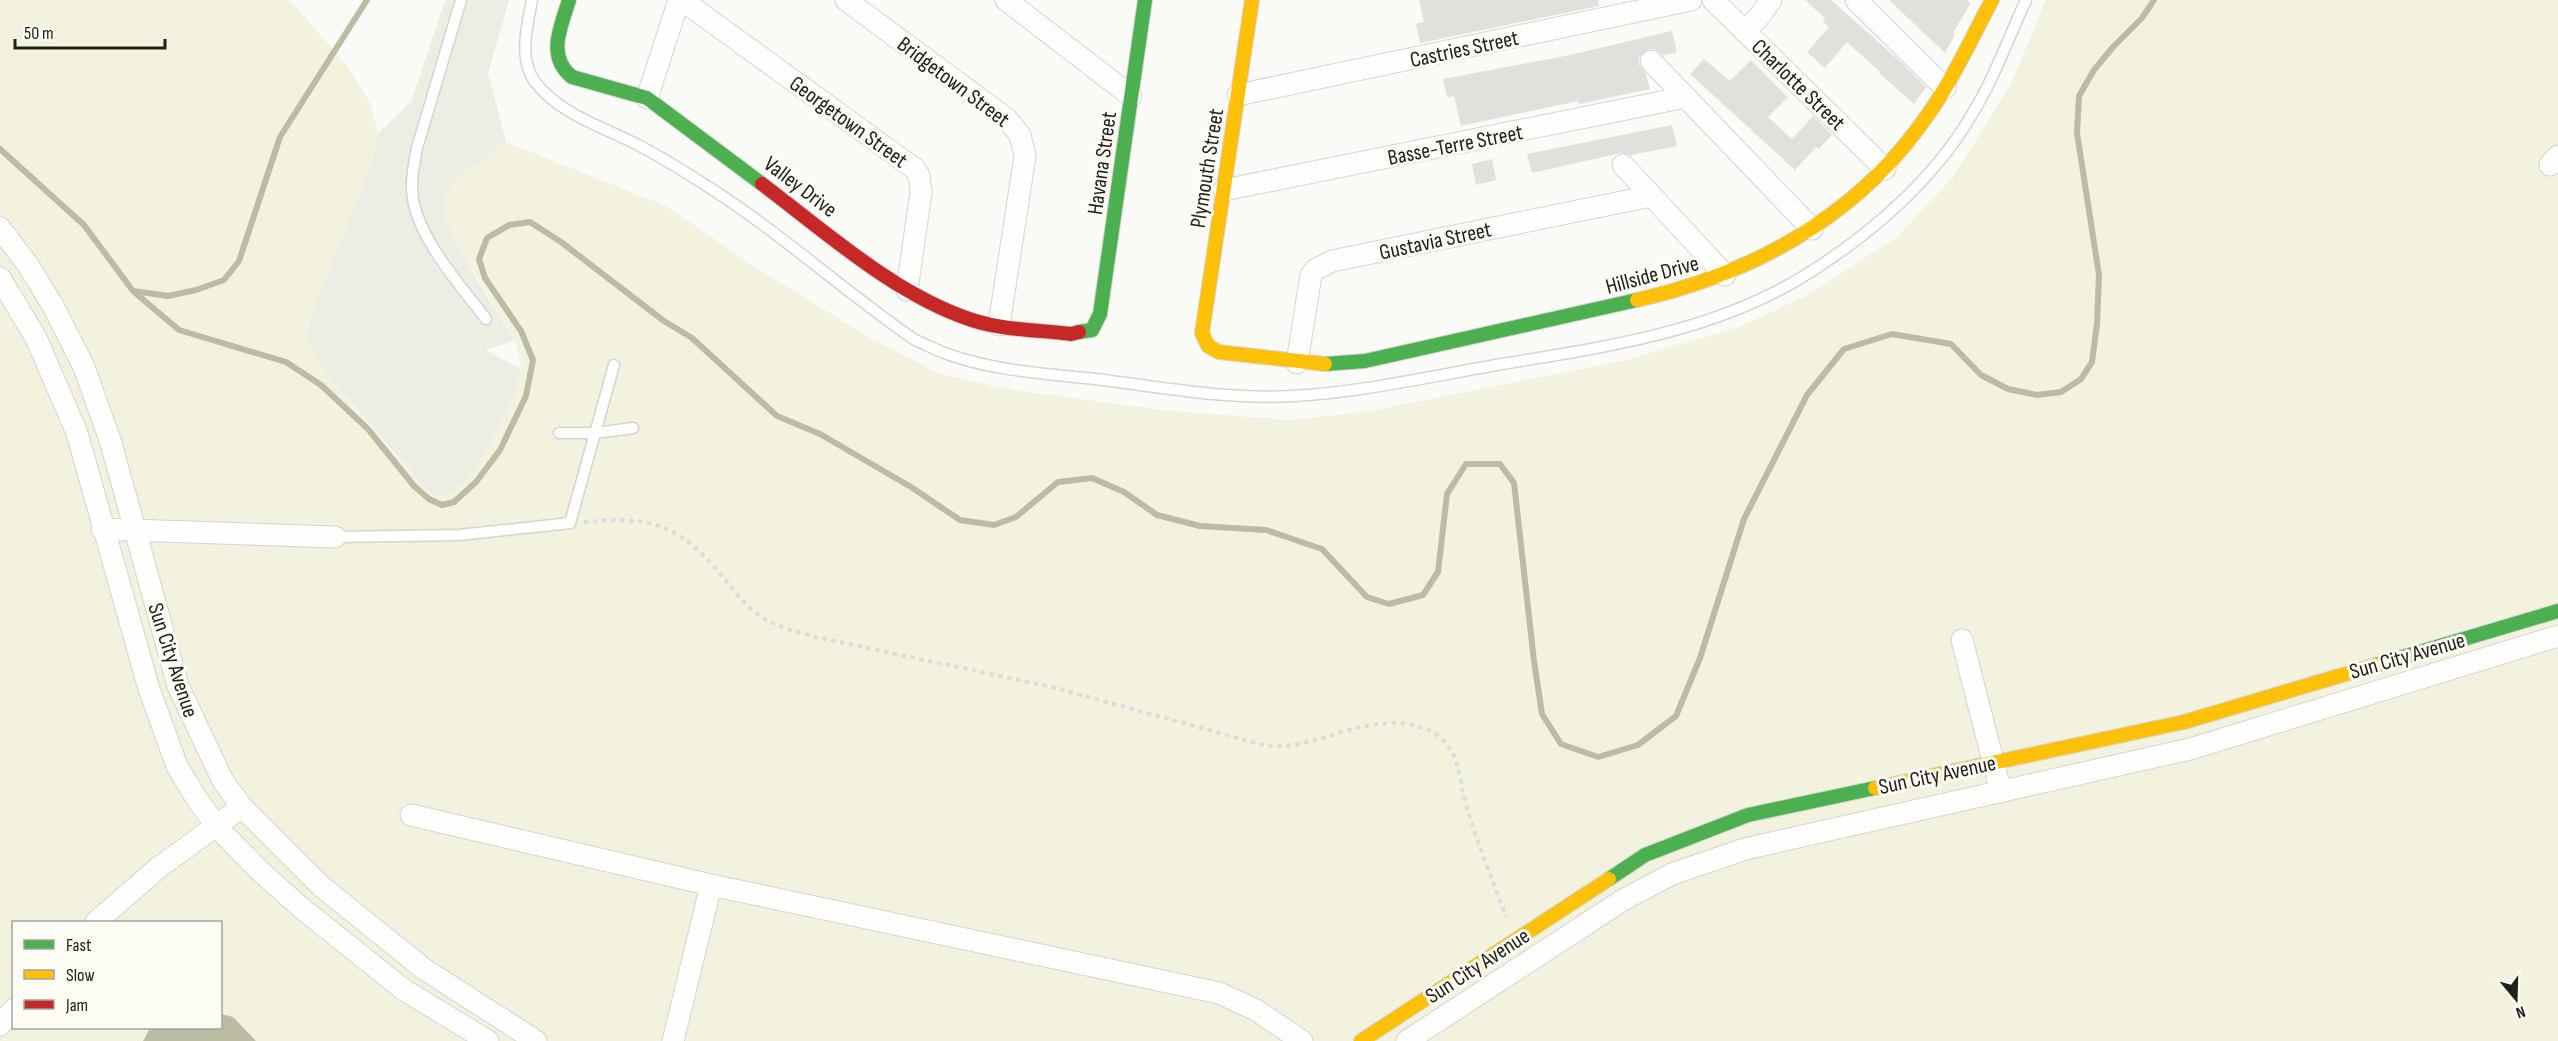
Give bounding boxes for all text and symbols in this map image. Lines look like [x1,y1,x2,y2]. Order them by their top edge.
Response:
scale bar [15,12,165,50]
text: 50 m [24,23,54,44]
street label: Castries Street [1407,25,1521,74]
street label: Bridgetown Street [891,31,1015,134]
street label: Charlotte Street [1745,34,1851,137]
street label: Georgetown Street [784,70,913,174]
street label: Plymouth Street [1185,106,1230,230]
street label: Havana Street [1082,110,1123,217]
street label: Basse-Terre Street [1385,119,1525,172]
street label: Valley Drive [758,151,842,224]
street label: Gustavia Street [1377,216,1494,267]
street label: Hillside Drive [1603,250,1702,301]
street label: Sun City Avenue [141,600,204,721]
street label: Sun City Avenue [2347,627,2468,686]
street label: Sun City Avenue [1876,750,1998,801]
legend [12,921,222,1029]
street label: Sun City Avenue [1421,923,1535,1010]
text: Fast [66,935,92,956]
text: Slow [66,965,95,986]
north arrow [2486,969,2546,1029]
text: Jam [65,995,88,1016]
text: N [2513,1001,2528,1022]

